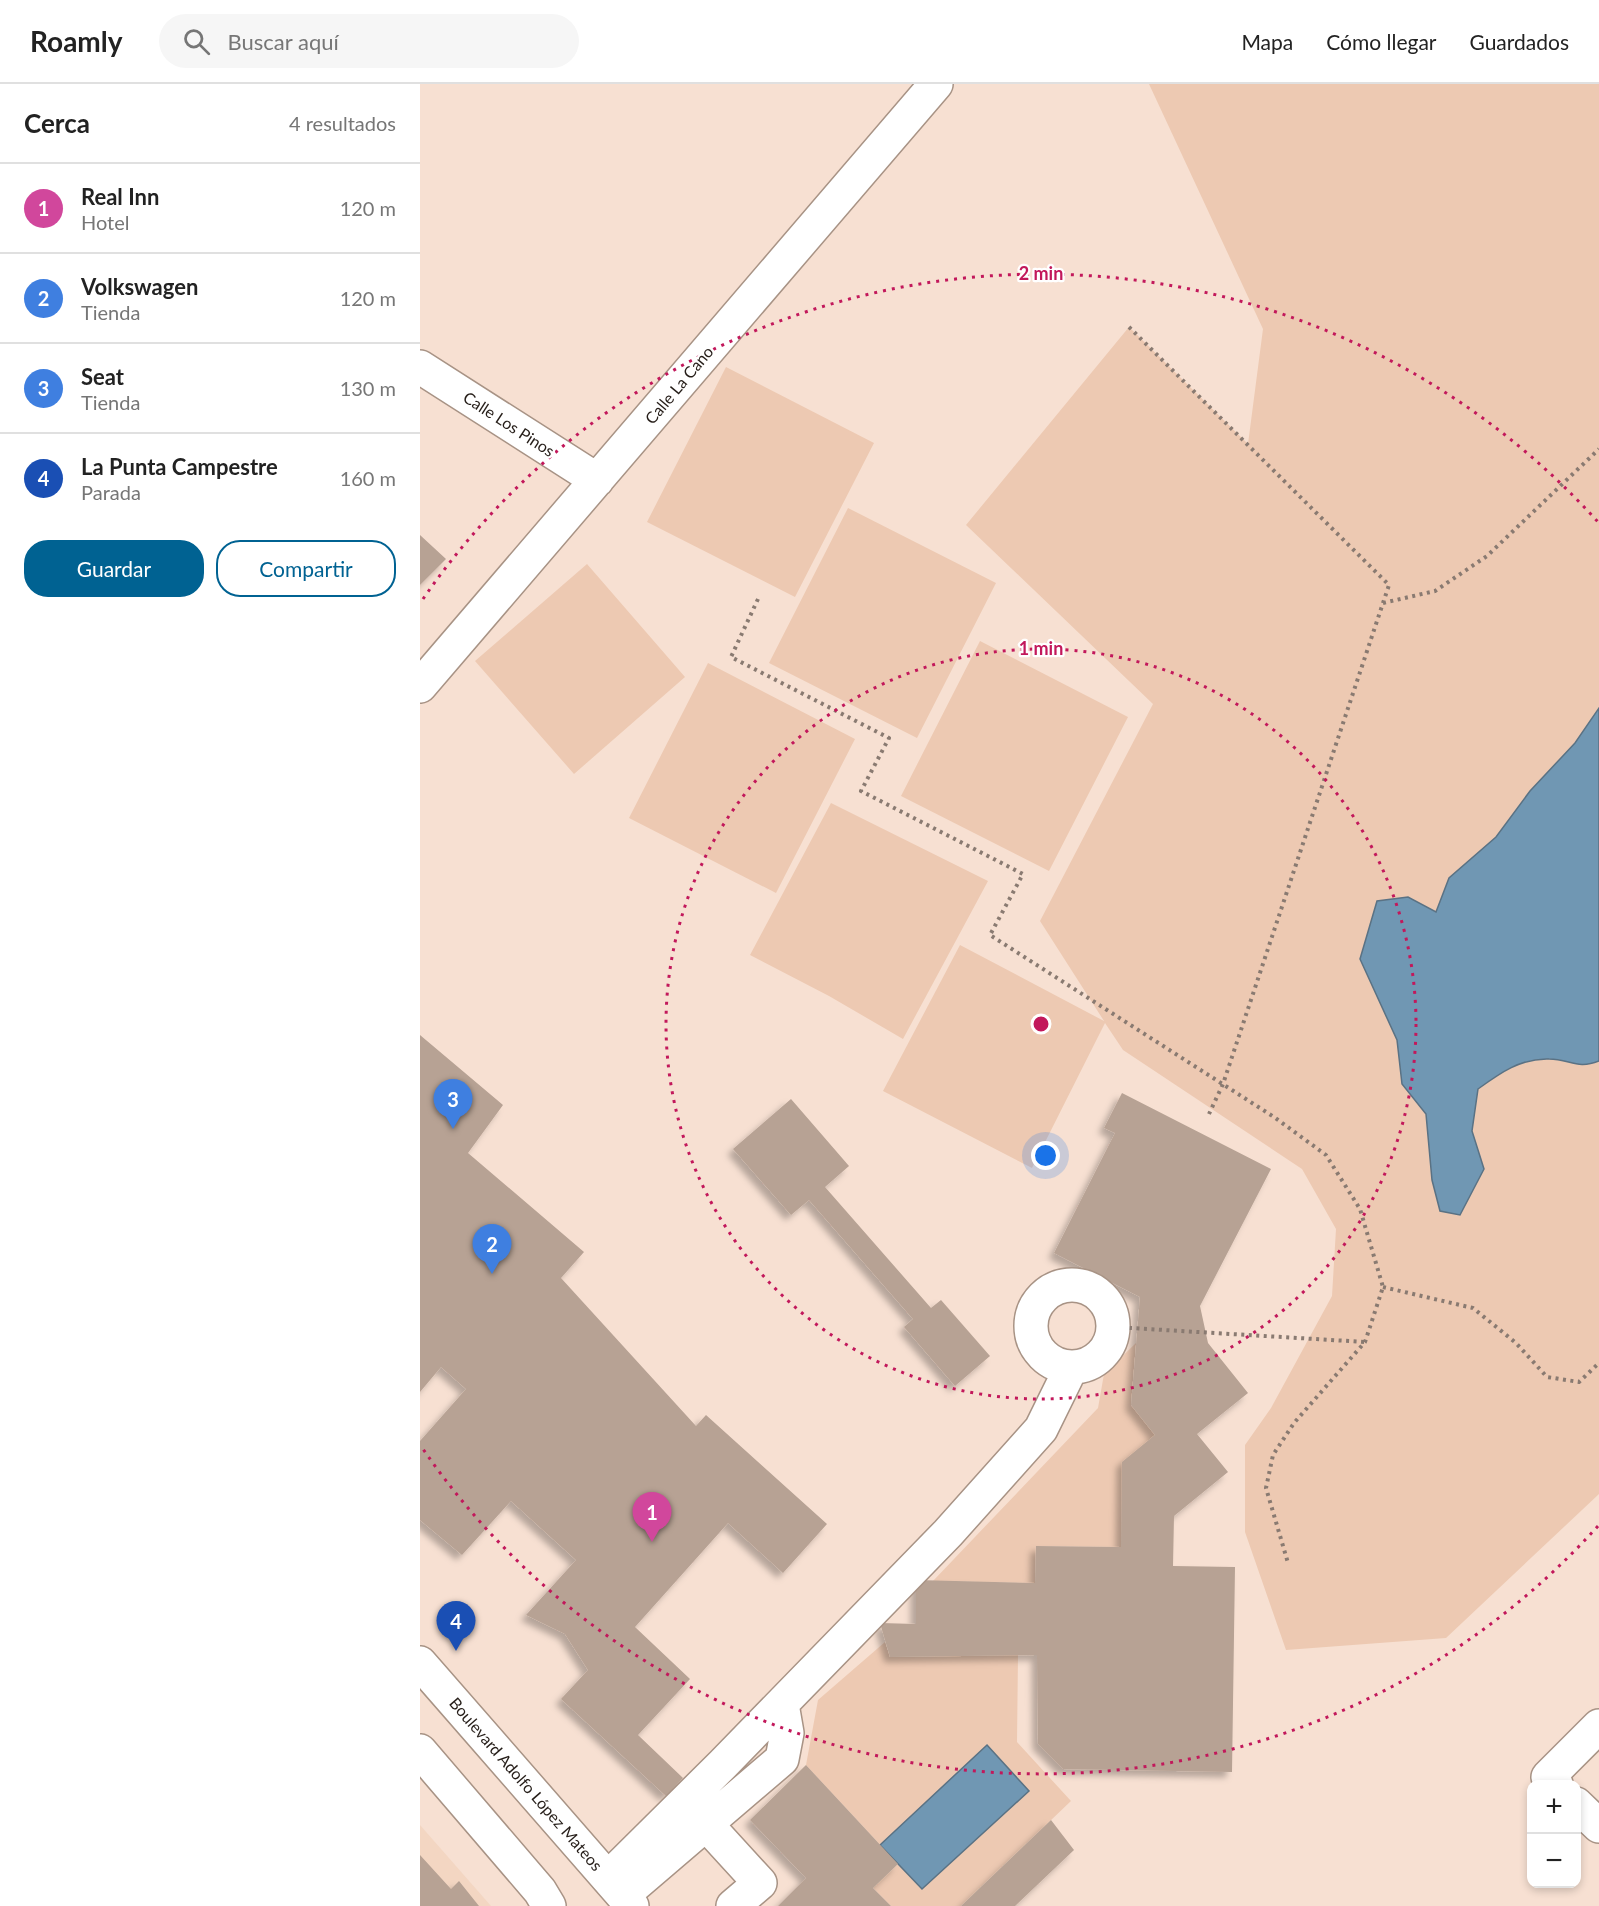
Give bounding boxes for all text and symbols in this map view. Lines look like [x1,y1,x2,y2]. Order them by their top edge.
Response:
search box [159,14,579,68]
text: Roamly [30,24,123,58]
icon: search [180,25,213,58]
text: Buscar aquí [228,28,339,55]
text: Mapa [1241,29,1293,54]
text: Cómo llegar [1326,29,1437,54]
text: Guardados [1470,29,1569,54]
text: Cerca [24,107,90,139]
text: 4 resultados [289,111,396,135]
text: Real Inn [81,183,159,210]
text: 1 [38,196,49,220]
text: 120 m [340,196,396,220]
text: Hotel [81,210,130,234]
text: 2 min [1019,262,1063,284]
text: Volkswagen [81,273,198,300]
text: 2 [38,286,49,310]
text: 120 m [340,286,396,310]
text: Tienda [81,300,140,324]
street label: Calle La Cano [641,342,717,427]
text: Seat [81,363,124,390]
text: 3 [38,376,49,400]
text: 130 m [340,376,396,400]
street label: Calle Los Pinos [460,387,558,460]
text: Tienda [81,390,140,414]
text: La Punta Campestre [81,453,278,480]
text: 4 [38,466,49,490]
text: 160 m [340,466,396,490]
text: Parada [81,480,141,504]
button: Guardar [24,540,204,597]
button: Compartir [216,540,396,597]
text: 1 min [1019,637,1063,659]
centre of rings [1031,1014,1051,1034]
pin: 3 [434,1080,472,1129]
your location [1031,1141,1060,1170]
pin: 2 [472,1224,512,1274]
pin: 1 [632,1492,672,1542]
pin: 4 [436,1602,476,1651]
street label: Boulevard Adolfo López Mateos [446,1693,607,1874]
map controls [1527,1780,1581,1888]
button: + [1527,1780,1581,1834]
button: − [1527,1834,1581,1888]

